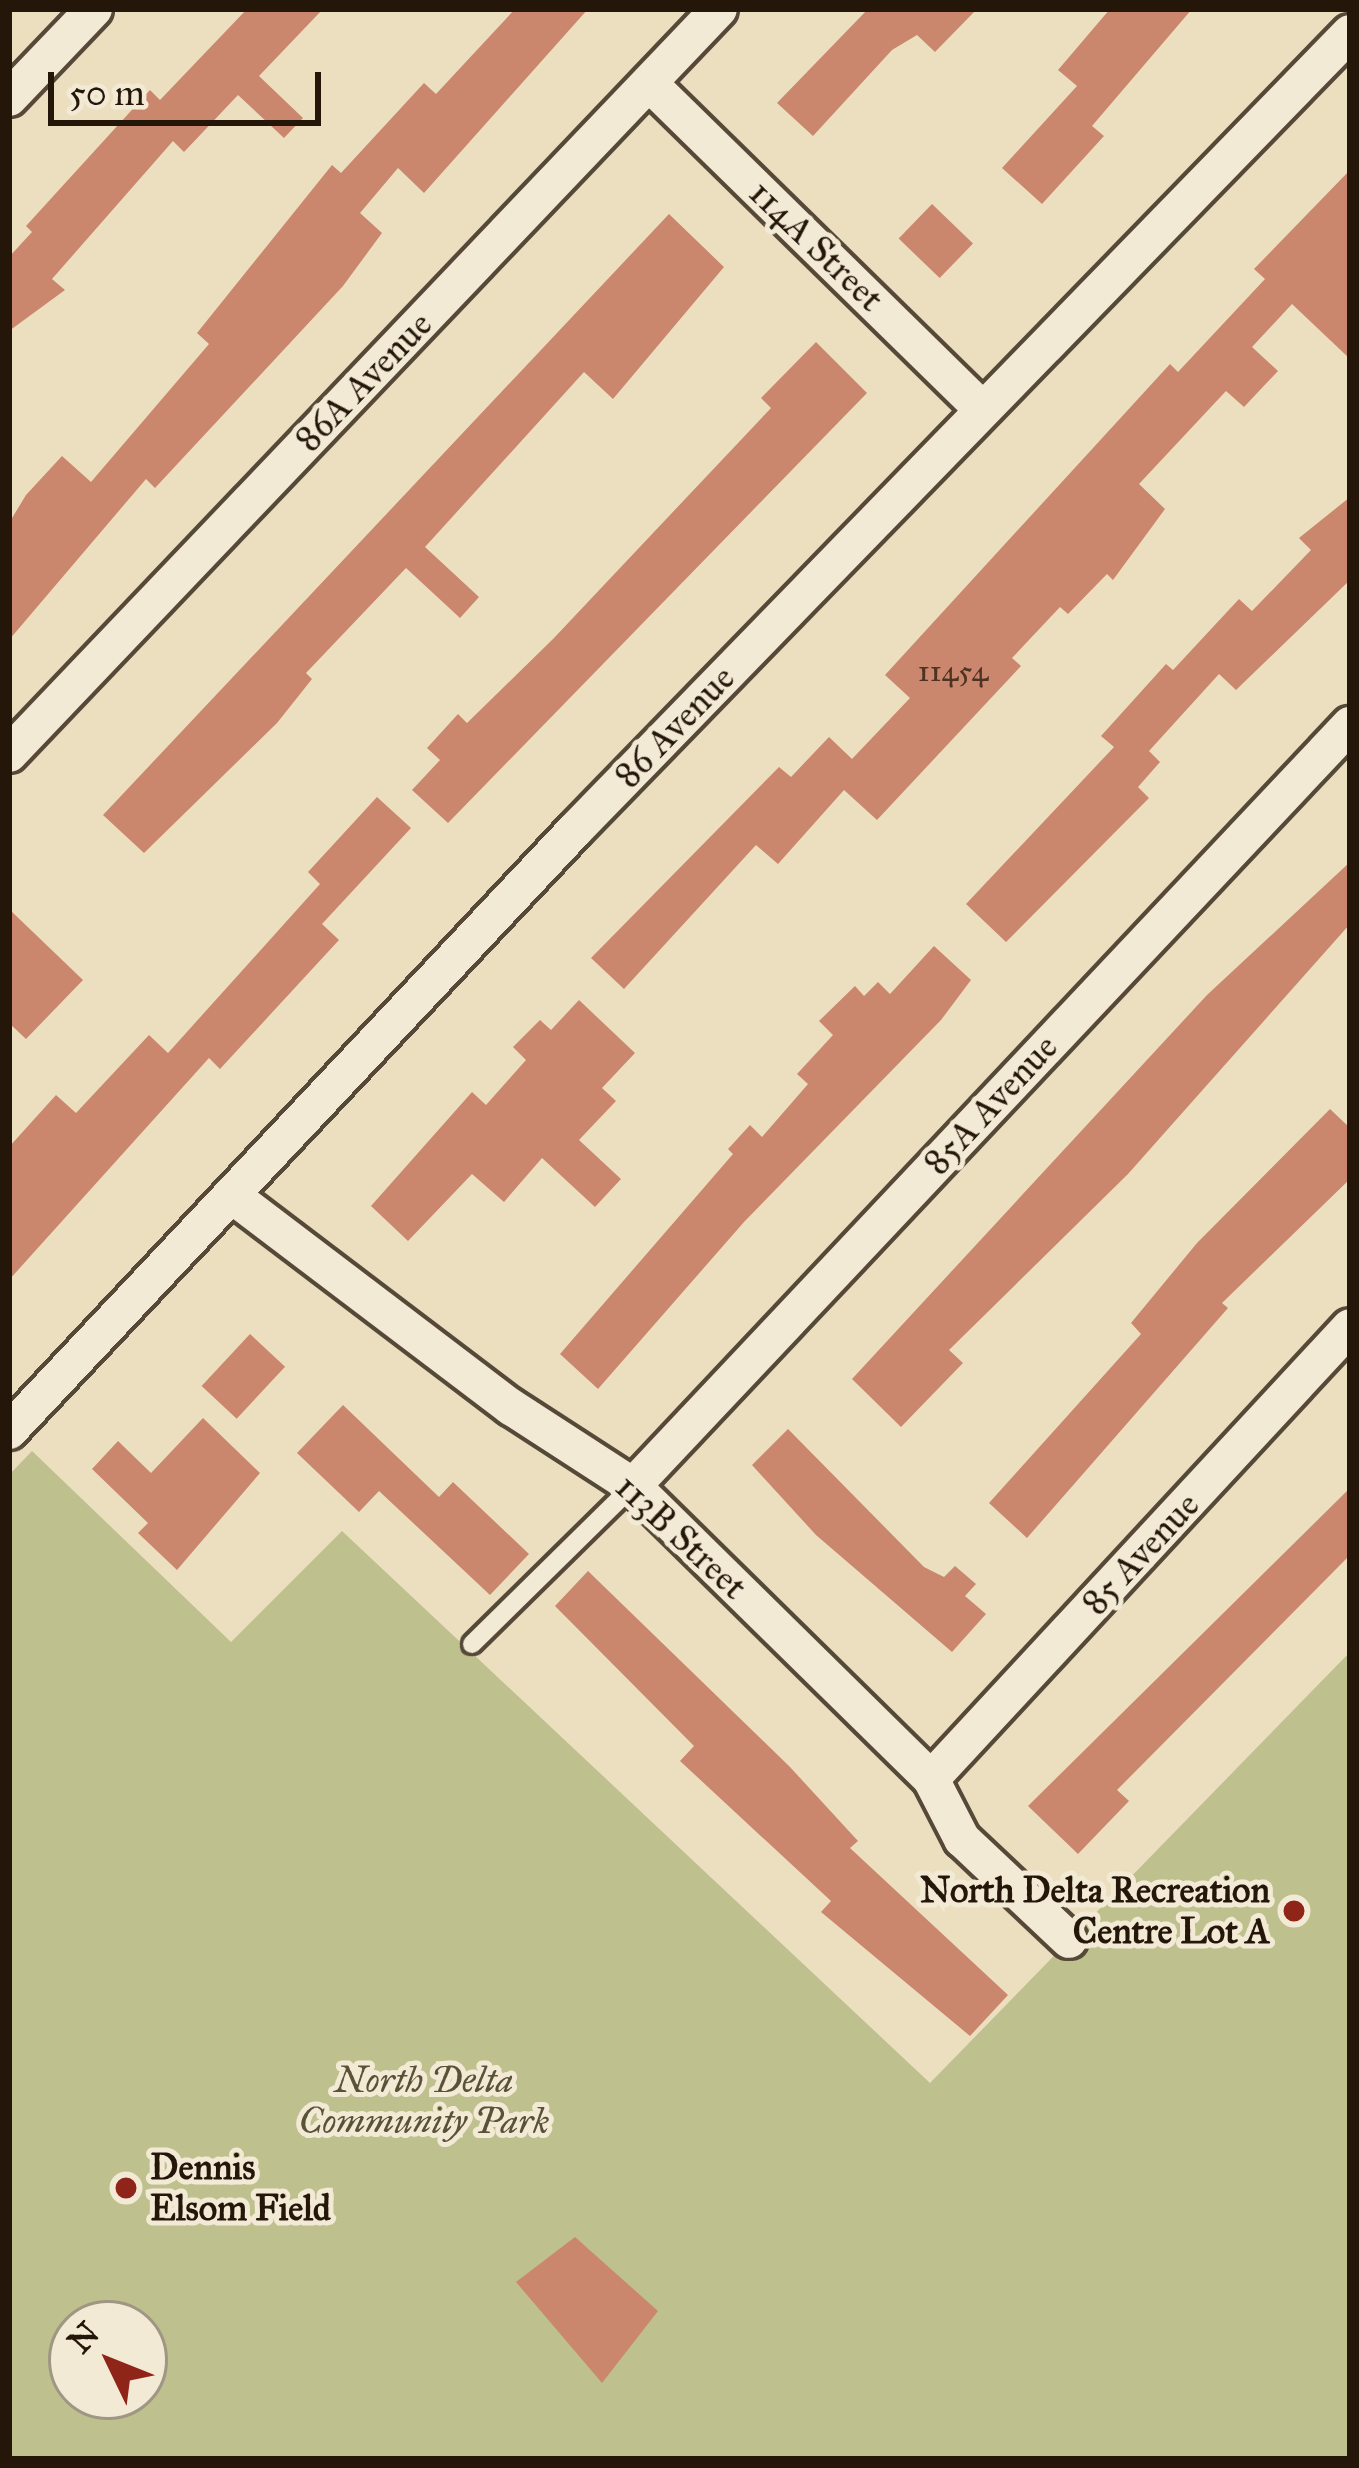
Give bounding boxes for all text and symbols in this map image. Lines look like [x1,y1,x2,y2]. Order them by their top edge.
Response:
scale bar [54,48,327,122]
text: 50 m [69,71,145,115]
street label: 114A Street [740,171,892,321]
street label: 86A Avenue [287,303,441,461]
house number: 11454 [918,653,988,689]
street label: 86 Avenue [606,657,744,797]
street label: 85A Avenue [915,1026,1067,1184]
street label: 113B Street [606,1465,756,1609]
street label: 85 Avenue [1073,1484,1209,1624]
place label: North Delta Recreation Centre Lot A [920,1868,1270,1953]
marker: North Delta Recreation Centre Lot A [1281,1898,1307,1924]
park label: North Delta Community Park [299,2058,549,2143]
place label: Dennis Elsom Field [150,2145,331,2230]
marker: Dennis Elsom Field [113,2175,139,2201]
north arrow [48,2300,168,2420]
text: N [60,2314,108,2361]

